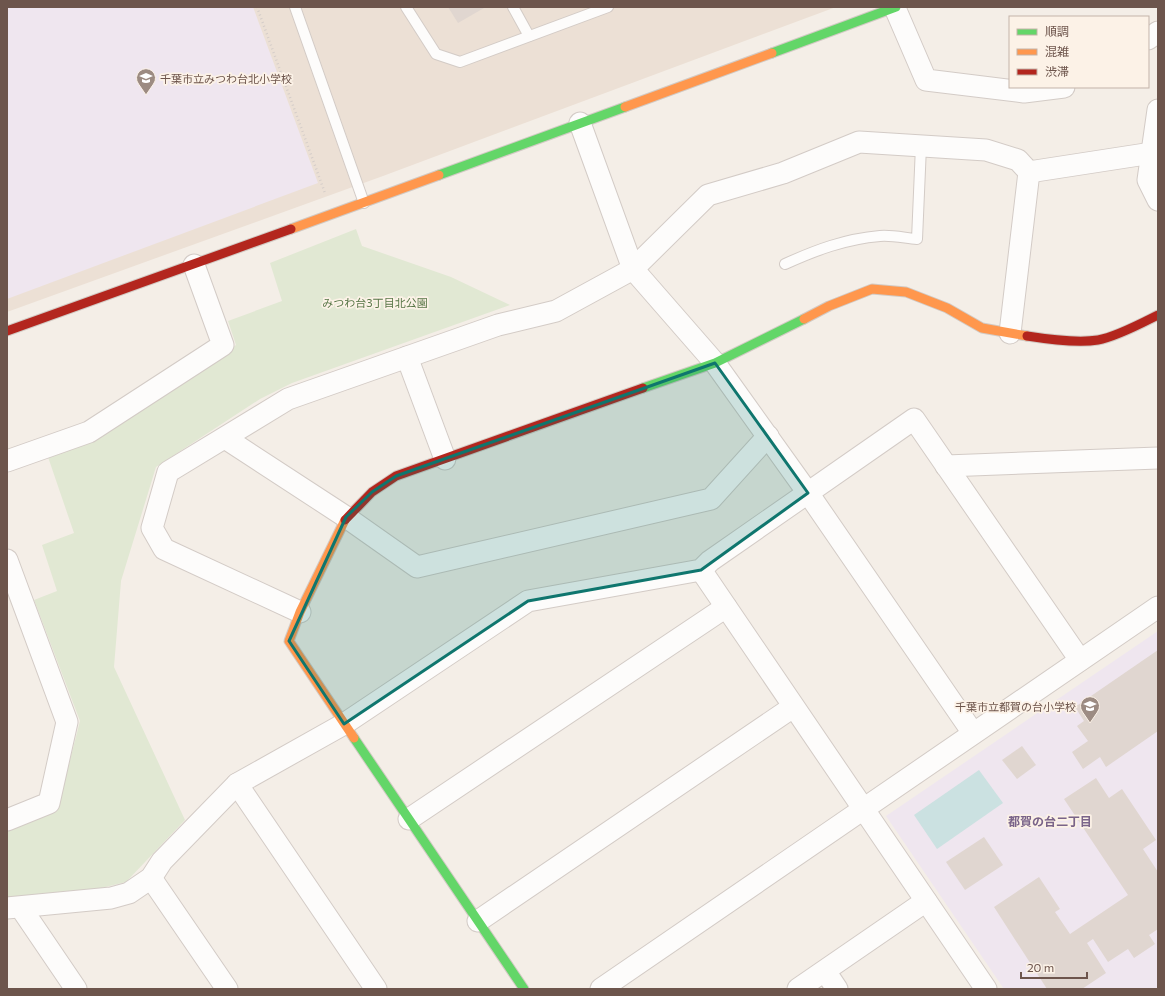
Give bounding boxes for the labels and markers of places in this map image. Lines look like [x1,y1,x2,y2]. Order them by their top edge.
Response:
school or university icon: 千葉市立みつわ台北小学校 [135,67,157,95]
place label: 千葉市立みつわ台北小学校 [160,72,292,85]
school or university icon: 千葉市立都賀の台小学校 [1079,695,1101,723]
place label: 千葉市立都賀の台小学校 [955,700,1076,713]

